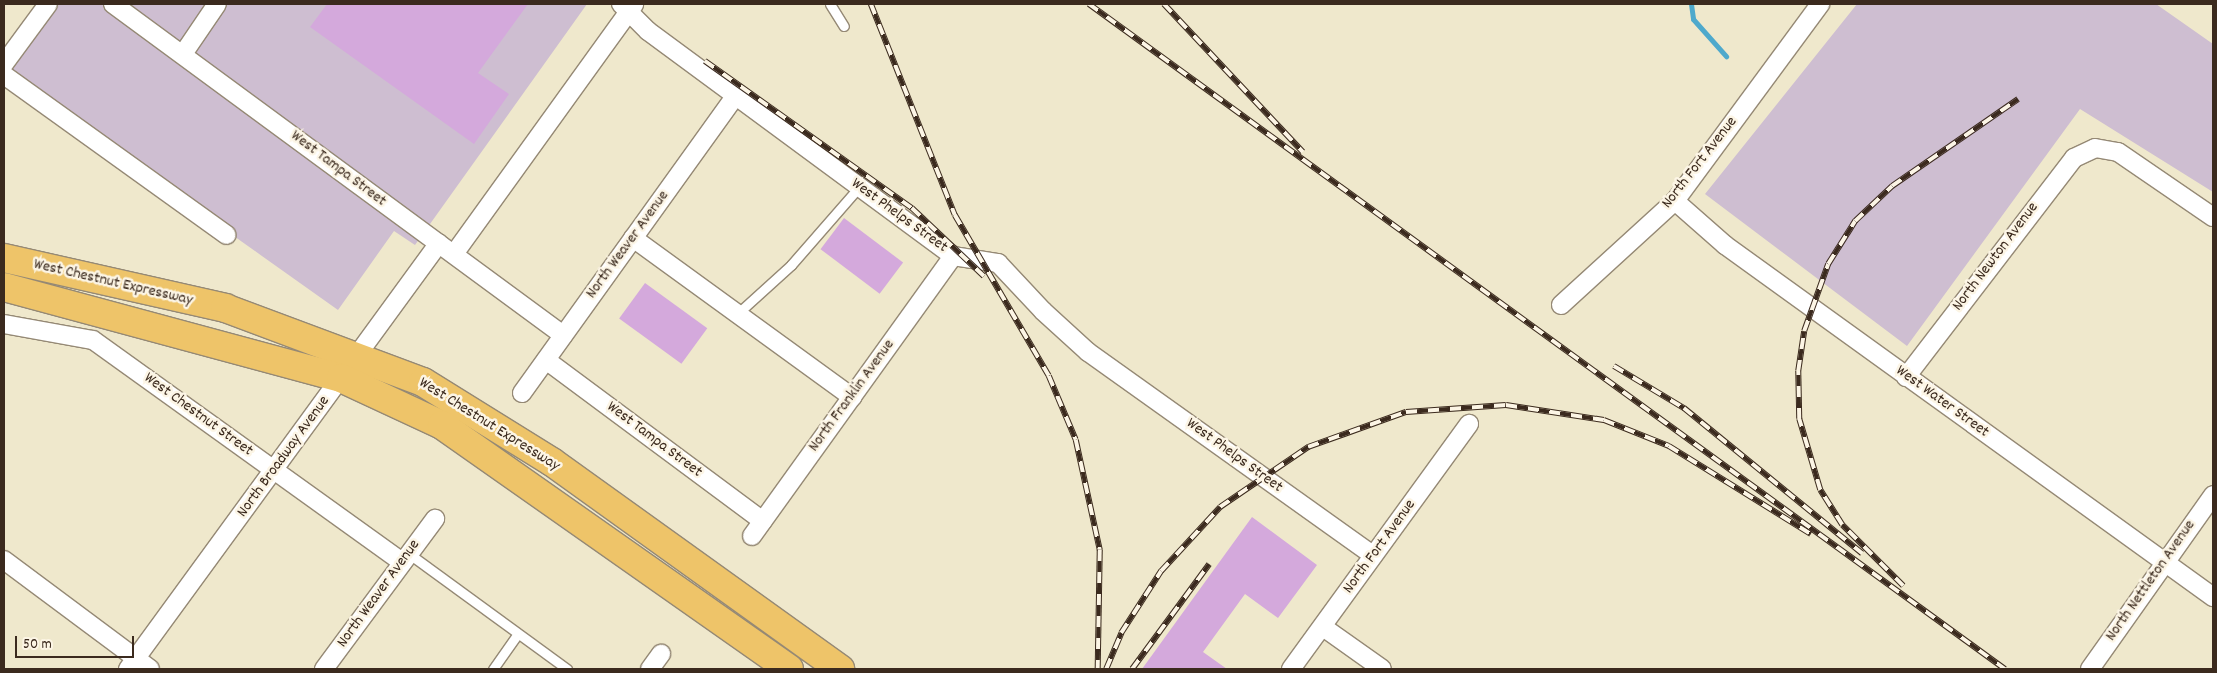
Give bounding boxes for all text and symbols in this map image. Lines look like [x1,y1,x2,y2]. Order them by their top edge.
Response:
street label: North Fort Avenue [1658,113,1742,213]
street label: West Tampa Street [286,127,390,211]
street label: West Phelps Street [847,175,951,257]
street label: North Weaver Avenue [582,187,674,303]
street label: North Newton Avenue [1949,199,2043,315]
street label: West Chestnut Expressway [32,255,194,311]
street label: North Franklin Avenue [805,336,899,456]
street label: West Water Street [1892,362,1992,442]
street label: West Chestnut Street [140,369,256,461]
street label: West Chestnut Expressway [415,374,563,476]
street label: North Broadway Avenue [234,393,334,521]
street label: West Tampa Street [602,398,706,482]
street label: West Phelps Street [1182,415,1286,497]
street label: North Fort Avenue [1339,496,1421,598]
street label: North Nettleton Avenue [2102,517,2200,645]
street label: North Weaver Avenue [333,536,425,652]
scale bar [18,626,136,658]
text: 50 m [23,634,52,656]

